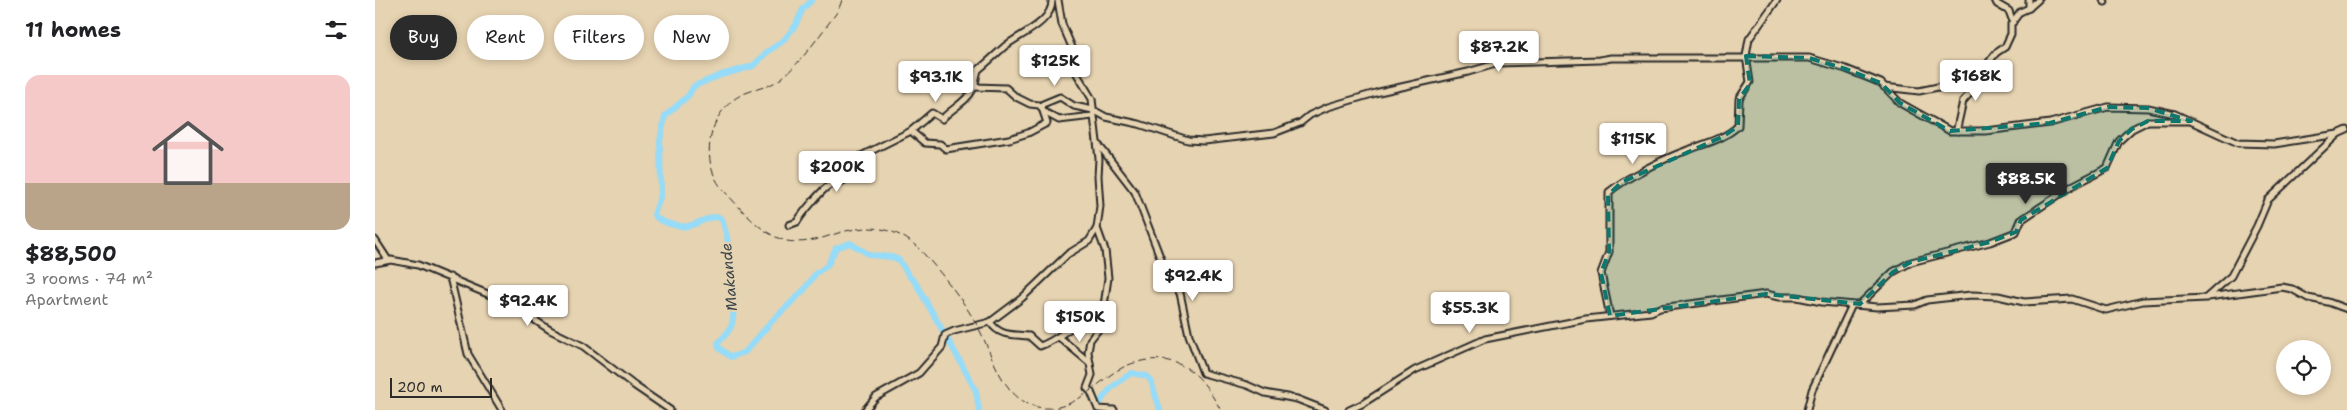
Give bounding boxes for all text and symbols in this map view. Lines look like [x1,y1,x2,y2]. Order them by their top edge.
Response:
chip: Buy [390,15,457,60]
chip: Rent [467,15,544,60]
chip: Filters [554,15,644,60]
chip: New [654,15,729,60]
text: 11 homes [25,16,121,44]
icon: filters [322,16,350,44]
pin: $87.2K [1458,30,1540,73]
text: $87.2K [1470,36,1528,57]
pin: $125K [1020,44,1090,87]
text: $125K [1030,50,1080,71]
pin: $168K [1941,59,2011,102]
pin: $93.1K [895,61,977,103]
text: $168K [1951,65,2001,86]
text: $93.1K [909,66,963,87]
icon: home [143,108,233,198]
pin: $115K [1598,122,1668,165]
text: $115K [1610,128,1656,149]
pin: $200K [802,150,872,193]
text: $200K [810,156,864,177]
pin: $88.5K [1985,162,2067,205]
text: $88.5K [1997,168,2055,189]
text: $88,500 [25,240,117,268]
water label: Makande [716,242,742,312]
pin: $92.4K [1152,260,1234,302]
text: $92.4K [1164,265,1222,286]
text: 3 rooms · 74 m² [25,268,153,289]
pin: $92.4K [487,284,569,327]
text: Apartment [25,289,108,310]
text: $92.4K [499,290,557,311]
pin: $55.3K [1429,292,1511,334]
text: $55.3K [1442,297,1498,318]
pin: $150K [1045,300,1115,343]
text: $150K [1055,306,1105,327]
map controls [2276,340,2331,395]
button: locate [2276,340,2331,395]
scale bar [390,375,493,398]
text: 200 m [397,378,443,396]

